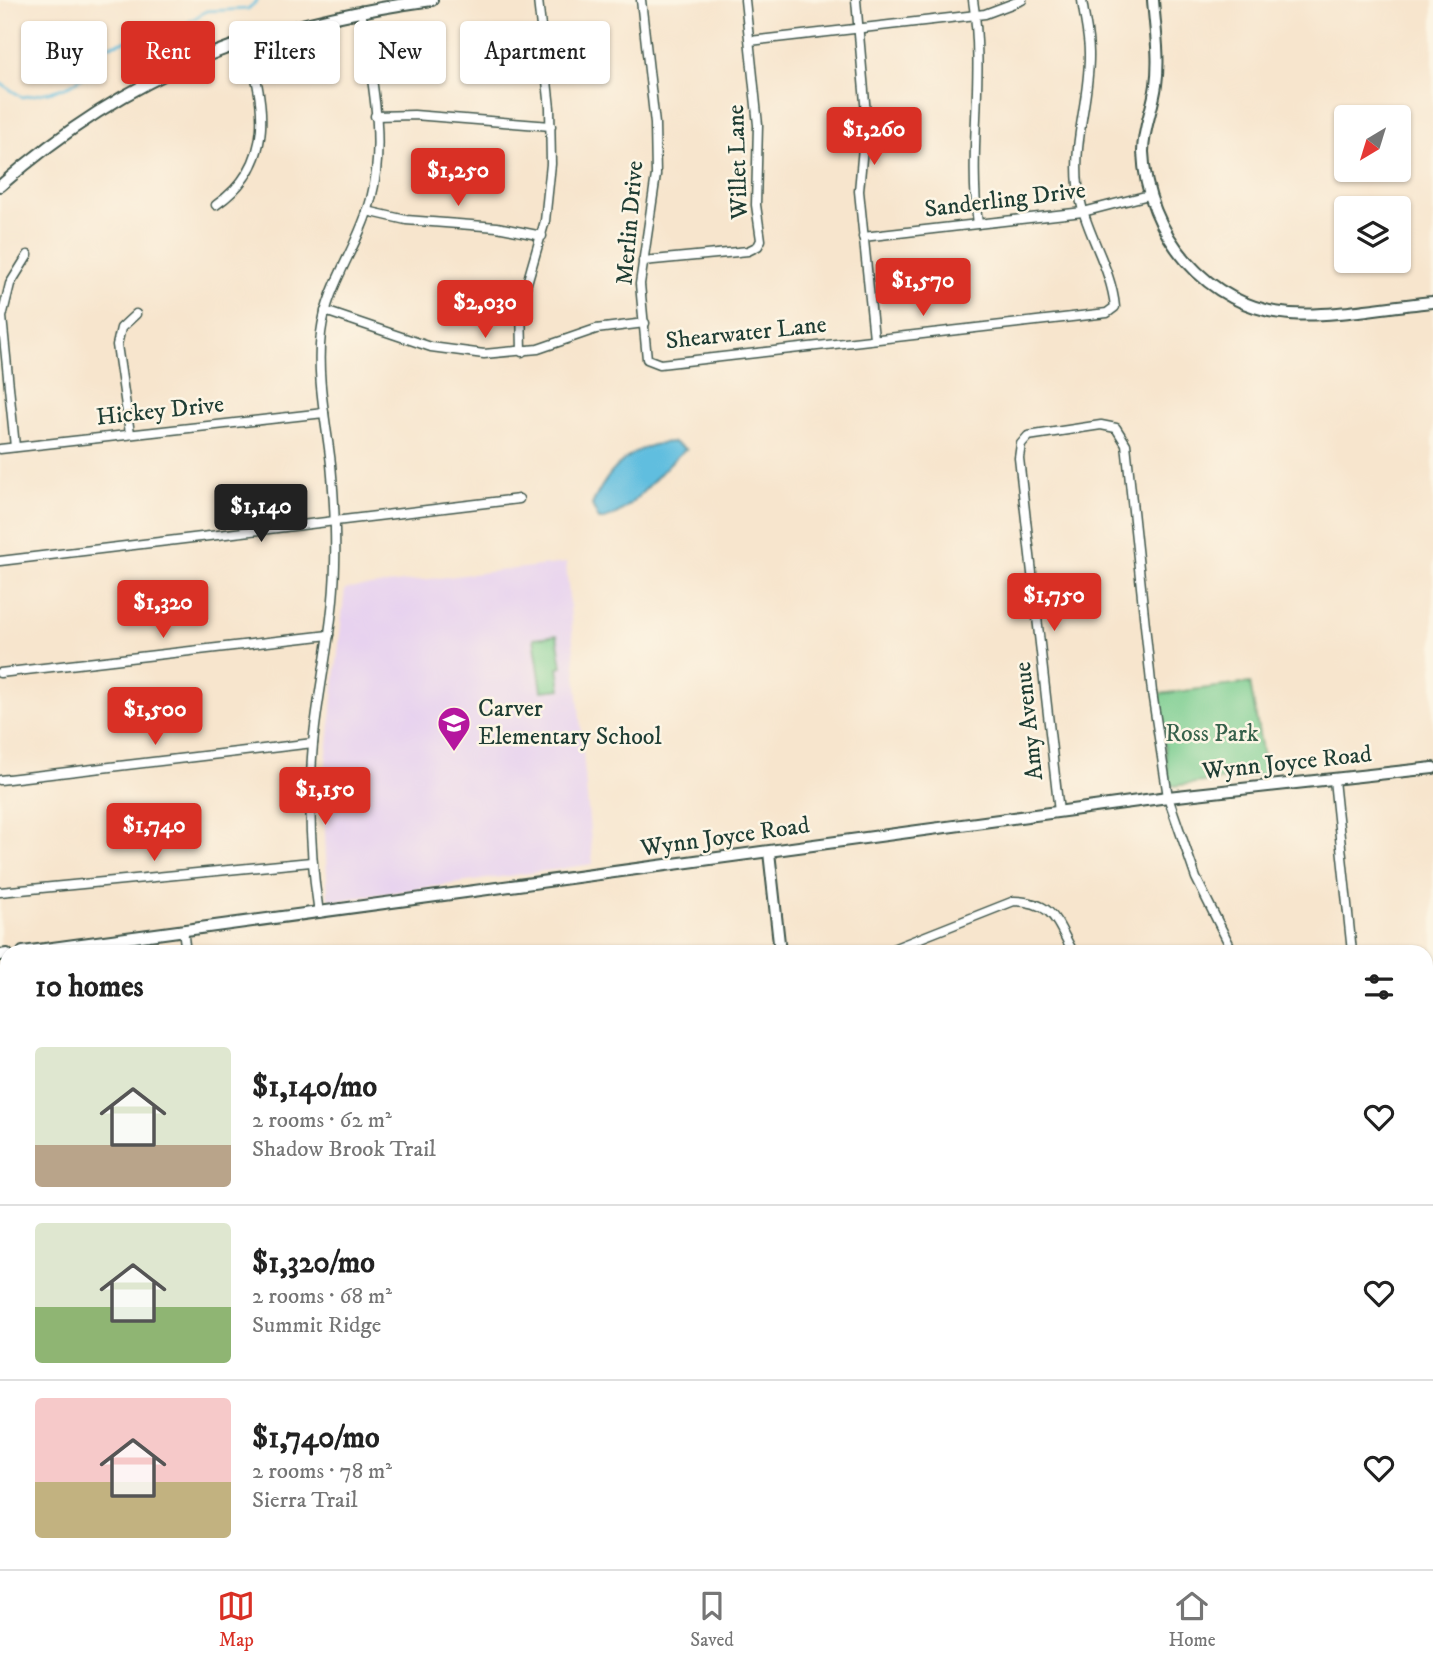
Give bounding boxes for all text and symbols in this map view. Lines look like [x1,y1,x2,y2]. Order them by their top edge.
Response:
chip: Buy [21,21,107,84]
chip: Rent [121,21,215,84]
chip: Filters [229,21,340,84]
chip: New [354,21,446,84]
chip: Apartment [460,21,610,84]
street label: Willet Lane [721,104,755,221]
north arrow [1334,105,1410,182]
map controls [1334,105,1411,273]
pin: $1,260 [817,108,931,167]
text: $1,260 [843,115,905,144]
pin: $1,250 [401,148,515,208]
text: $1,250 [427,156,489,185]
street label: Merlin Drive [610,159,650,286]
street label: Sanderling Drive [923,175,1087,225]
button: layers [1334,196,1411,273]
pin: $1,570 [866,258,980,318]
text: $1,570 [892,266,954,295]
pin: $2,030 [428,280,542,340]
text: $2,030 [453,288,517,317]
street label: Shearwater Lane [664,310,828,356]
street label: Hickey Drive [95,389,225,433]
pin: $1,140 [204,484,318,544]
text: $1,140 [230,492,292,521]
pin: $1,750 [997,574,1111,633]
pin: $1,320 [106,580,220,640]
text: $1,750 [1023,581,1085,610]
text: $1,320 [133,588,193,617]
street label: Amy Avenue [1008,660,1050,782]
pin: $1,500 [98,688,212,747]
place label: Carver Elementary School [478,694,662,752]
text: $1,500 [123,695,187,724]
school or university icon: Carver Elementary School [435,704,473,753]
park label: Ross Park [1165,719,1259,749]
street label: Wynn Joyce Road [1200,739,1373,787]
pin: $1,150 [268,768,382,827]
text: $1,150 [295,775,355,804]
pin: $1,740 [97,804,211,863]
street label: Wynn Joyce Road [638,810,811,864]
text: $1,740 [122,811,186,840]
icon: filters [1360,968,1398,1006]
text: 10 homes [35,969,144,1006]
text: $1,140/mo [252,1069,377,1106]
icon: home [91,1075,175,1159]
icon: heart [1360,1098,1398,1136]
text: 2 rooms · 62 m² [252,1106,392,1135]
text: Shadow Brook Trail [252,1135,436,1164]
text: $1,320/mo [252,1245,375,1282]
icon: home [91,1251,175,1335]
icon: heart [1360,1274,1398,1312]
text: 2 rooms · 68 m² [252,1282,392,1311]
text: Summit Ridge [252,1311,381,1340]
text: $1,740/mo [252,1420,380,1457]
icon: home [91,1426,175,1510]
icon: heart [1360,1449,1398,1487]
text: 2 rooms · 78 m² [252,1457,392,1486]
text: Sierra Trail [252,1486,358,1515]
tab: Map [217,1587,255,1652]
tab: Saved [690,1587,734,1652]
tab: Home [1169,1587,1216,1652]

